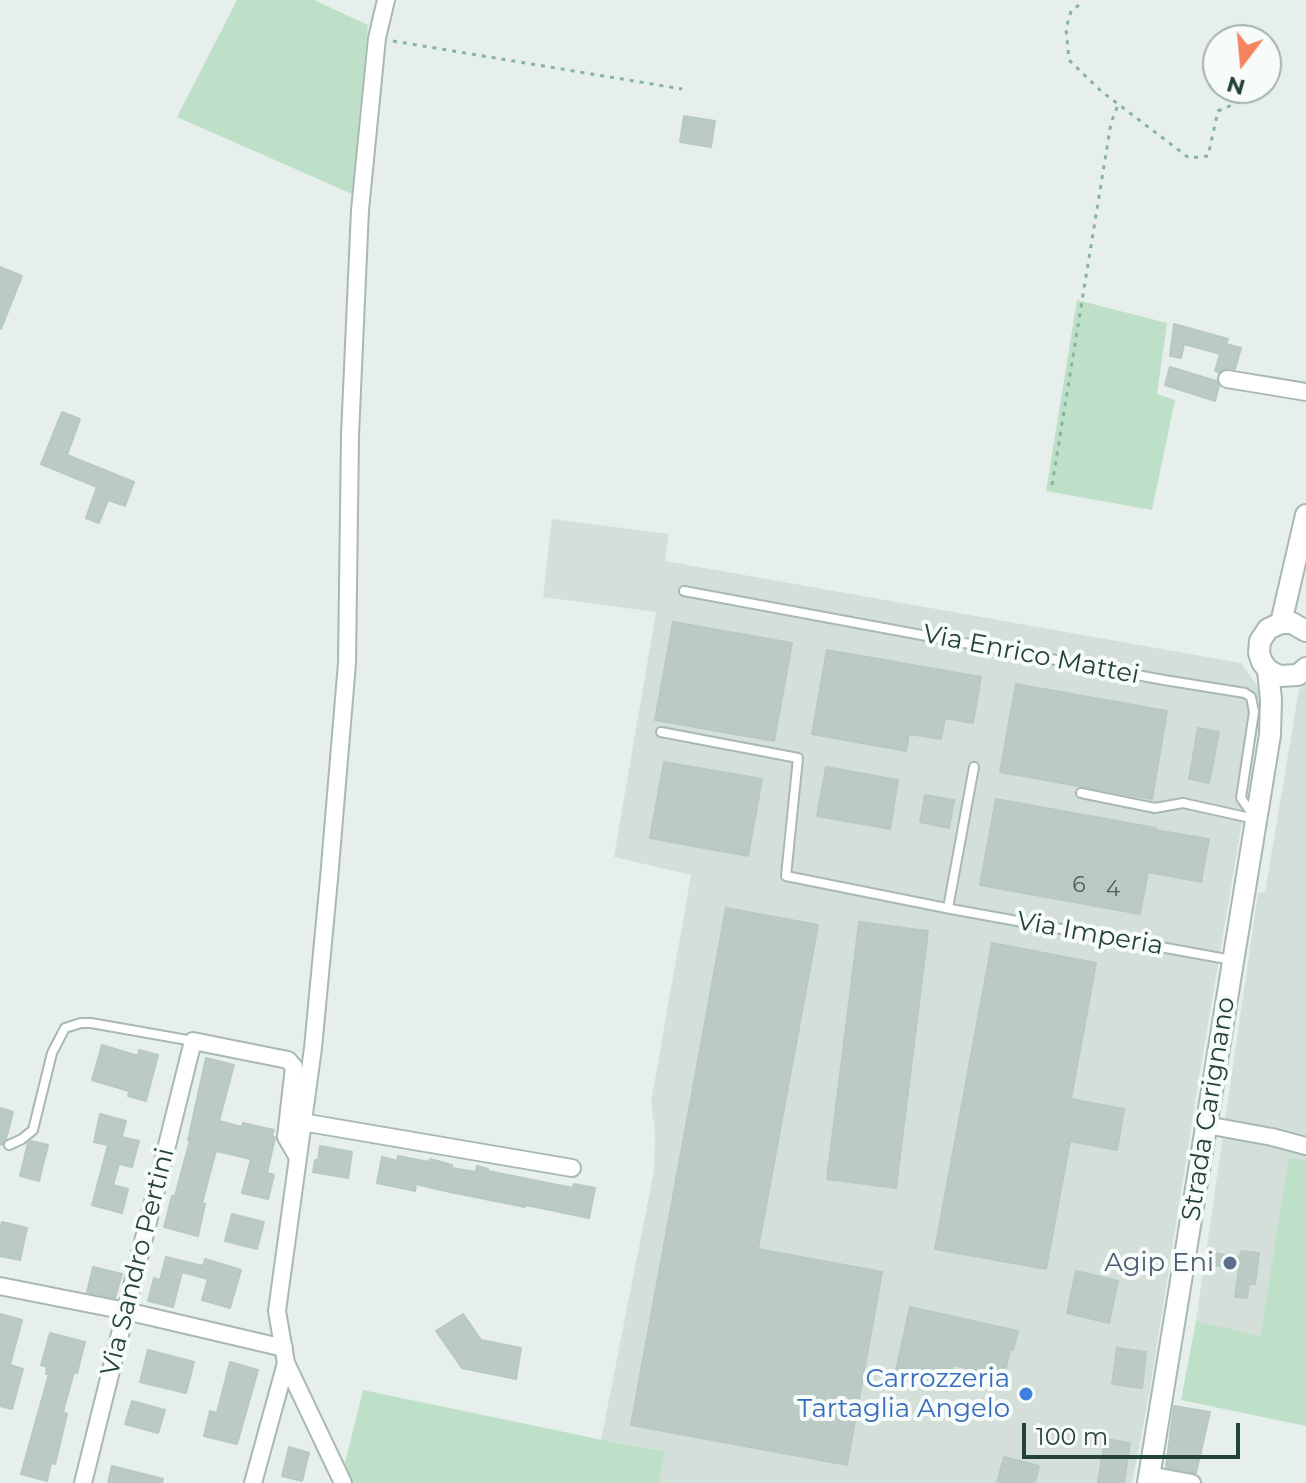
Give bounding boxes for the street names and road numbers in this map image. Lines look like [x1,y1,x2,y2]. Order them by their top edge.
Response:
street label: Via Enrico Mattei [920,619,1142,691]
street label: Via Imperia [1014,906,1166,962]
street label: Strada Carignano [1176,995,1242,1223]
street label: Via Sandro Pertini [95,1145,181,1379]

